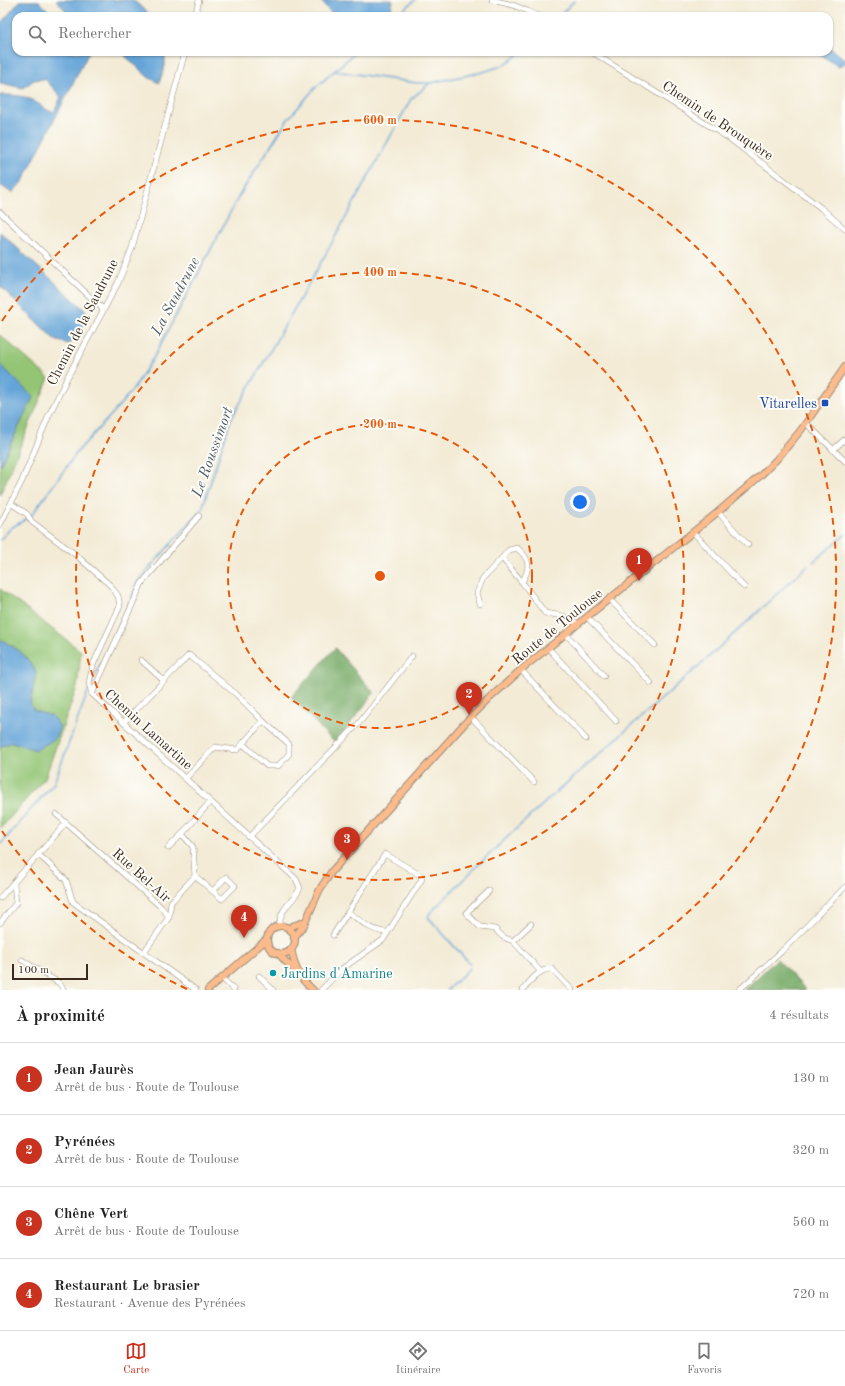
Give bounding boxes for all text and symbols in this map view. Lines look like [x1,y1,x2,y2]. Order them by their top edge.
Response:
search box [12,12,833,56]
icon: search [26,23,48,45]
text: Rechercher [58,27,131,42]
street label: Chemin de Brouquère [659,79,775,163]
text: 600 m [363,115,397,127]
water label: La Saudrune [149,255,203,339]
street label: Chemin de la Saudrune [45,257,121,388]
text: 400 m [363,267,397,279]
place label: Vitarelles [759,397,817,411]
marker: Vitarelles [820,398,830,408]
water label: Le Roussimort [190,405,237,501]
text: 200 m [363,419,397,431]
your location [570,492,590,512]
pin: 1 [626,548,652,581]
centre of rings [373,569,387,583]
street label: Route de Toulouse [510,586,605,667]
pin: 2 [456,682,482,715]
street label: Chemin Lamartine [102,687,195,773]
pin: 3 [334,827,360,860]
street label: Rue Bel-Air [109,846,173,906]
pin: 4 [231,905,257,938]
scale bar [12,962,88,981]
text: 100 m [18,965,49,976]
place label: Jardins d'Amarine [281,967,393,981]
marker: Jardins d'Amarine [268,968,278,978]
text: À proximité [16,1008,105,1025]
text: 4 résultats [769,1009,829,1022]
text: Jean Jaurès [54,1063,133,1078]
text: 1 [25,1072,33,1085]
text: 130 m [792,1072,829,1085]
text: Arrêt de bus · Route de Toulouse [54,1081,239,1094]
text: Pyrénées [54,1135,115,1150]
text: 2 [25,1144,33,1157]
text: 320 m [792,1144,829,1157]
text: Arrêt de bus · Route de Toulouse [54,1153,239,1166]
text: Chêne Vert [54,1207,128,1222]
text: 3 [25,1216,33,1229]
text: 560 m [792,1216,829,1229]
text: Arrêt de bus · Route de Toulouse [54,1225,239,1238]
text: Restaurant Le brasier [54,1279,200,1294]
text: 4 [25,1288,33,1301]
text: 720 m [792,1288,829,1301]
text: Restaurant · Avenue des Pyrénées [54,1297,246,1310]
tab: Carte [123,1340,149,1378]
tab: Itinéraire [396,1340,441,1378]
tab: Favoris [687,1340,722,1378]

